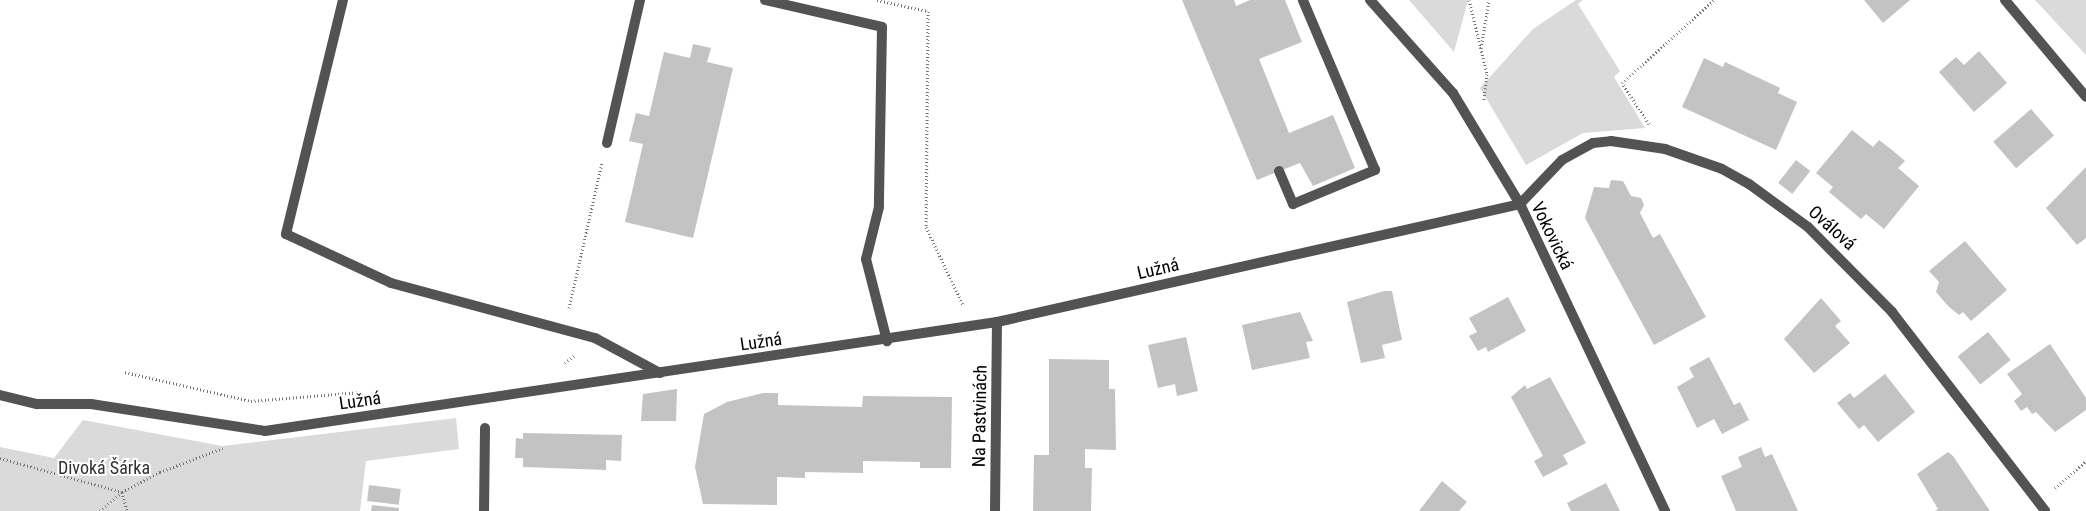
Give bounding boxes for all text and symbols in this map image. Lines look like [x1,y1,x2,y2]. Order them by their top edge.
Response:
street label: Vokovická [1526,199,1578,273]
street label: Oválová [1804,201,1860,255]
street label: Lužná [1135,254,1181,284]
street label: Lužná [739,328,783,356]
street label: Na Pastvinách [968,365,992,467]
street label: Lužná [338,387,382,415]
park label: Divoká Šárka [58,457,150,479]

